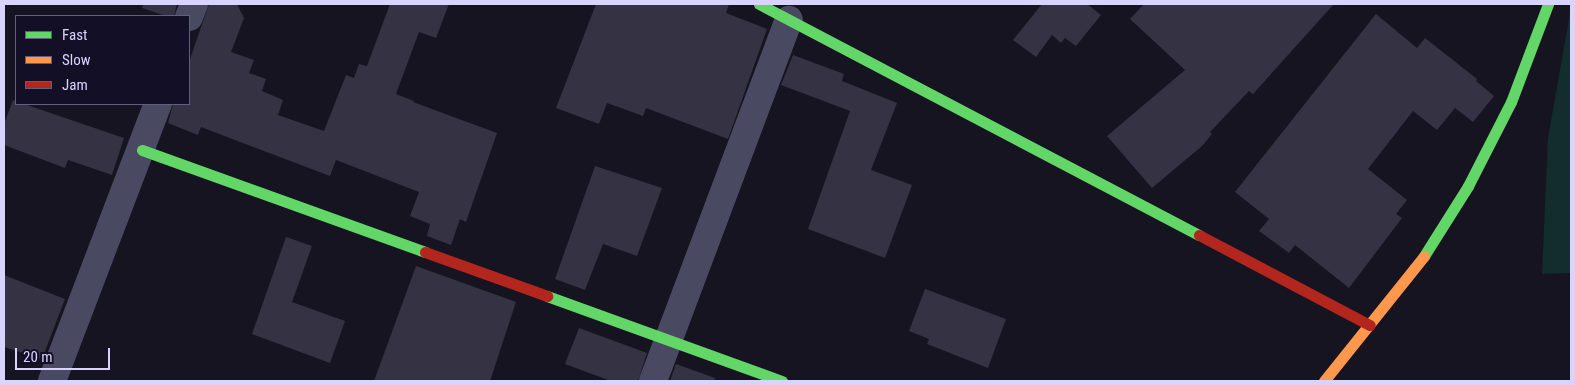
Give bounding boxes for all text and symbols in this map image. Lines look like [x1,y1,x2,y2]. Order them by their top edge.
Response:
legend [15,15,190,105]
text: Fast [62,26,87,44]
text: Slow [62,51,91,69]
text: Jam [62,76,88,94]
scale bar [18,338,112,370]
text: 20 m [23,348,53,366]

